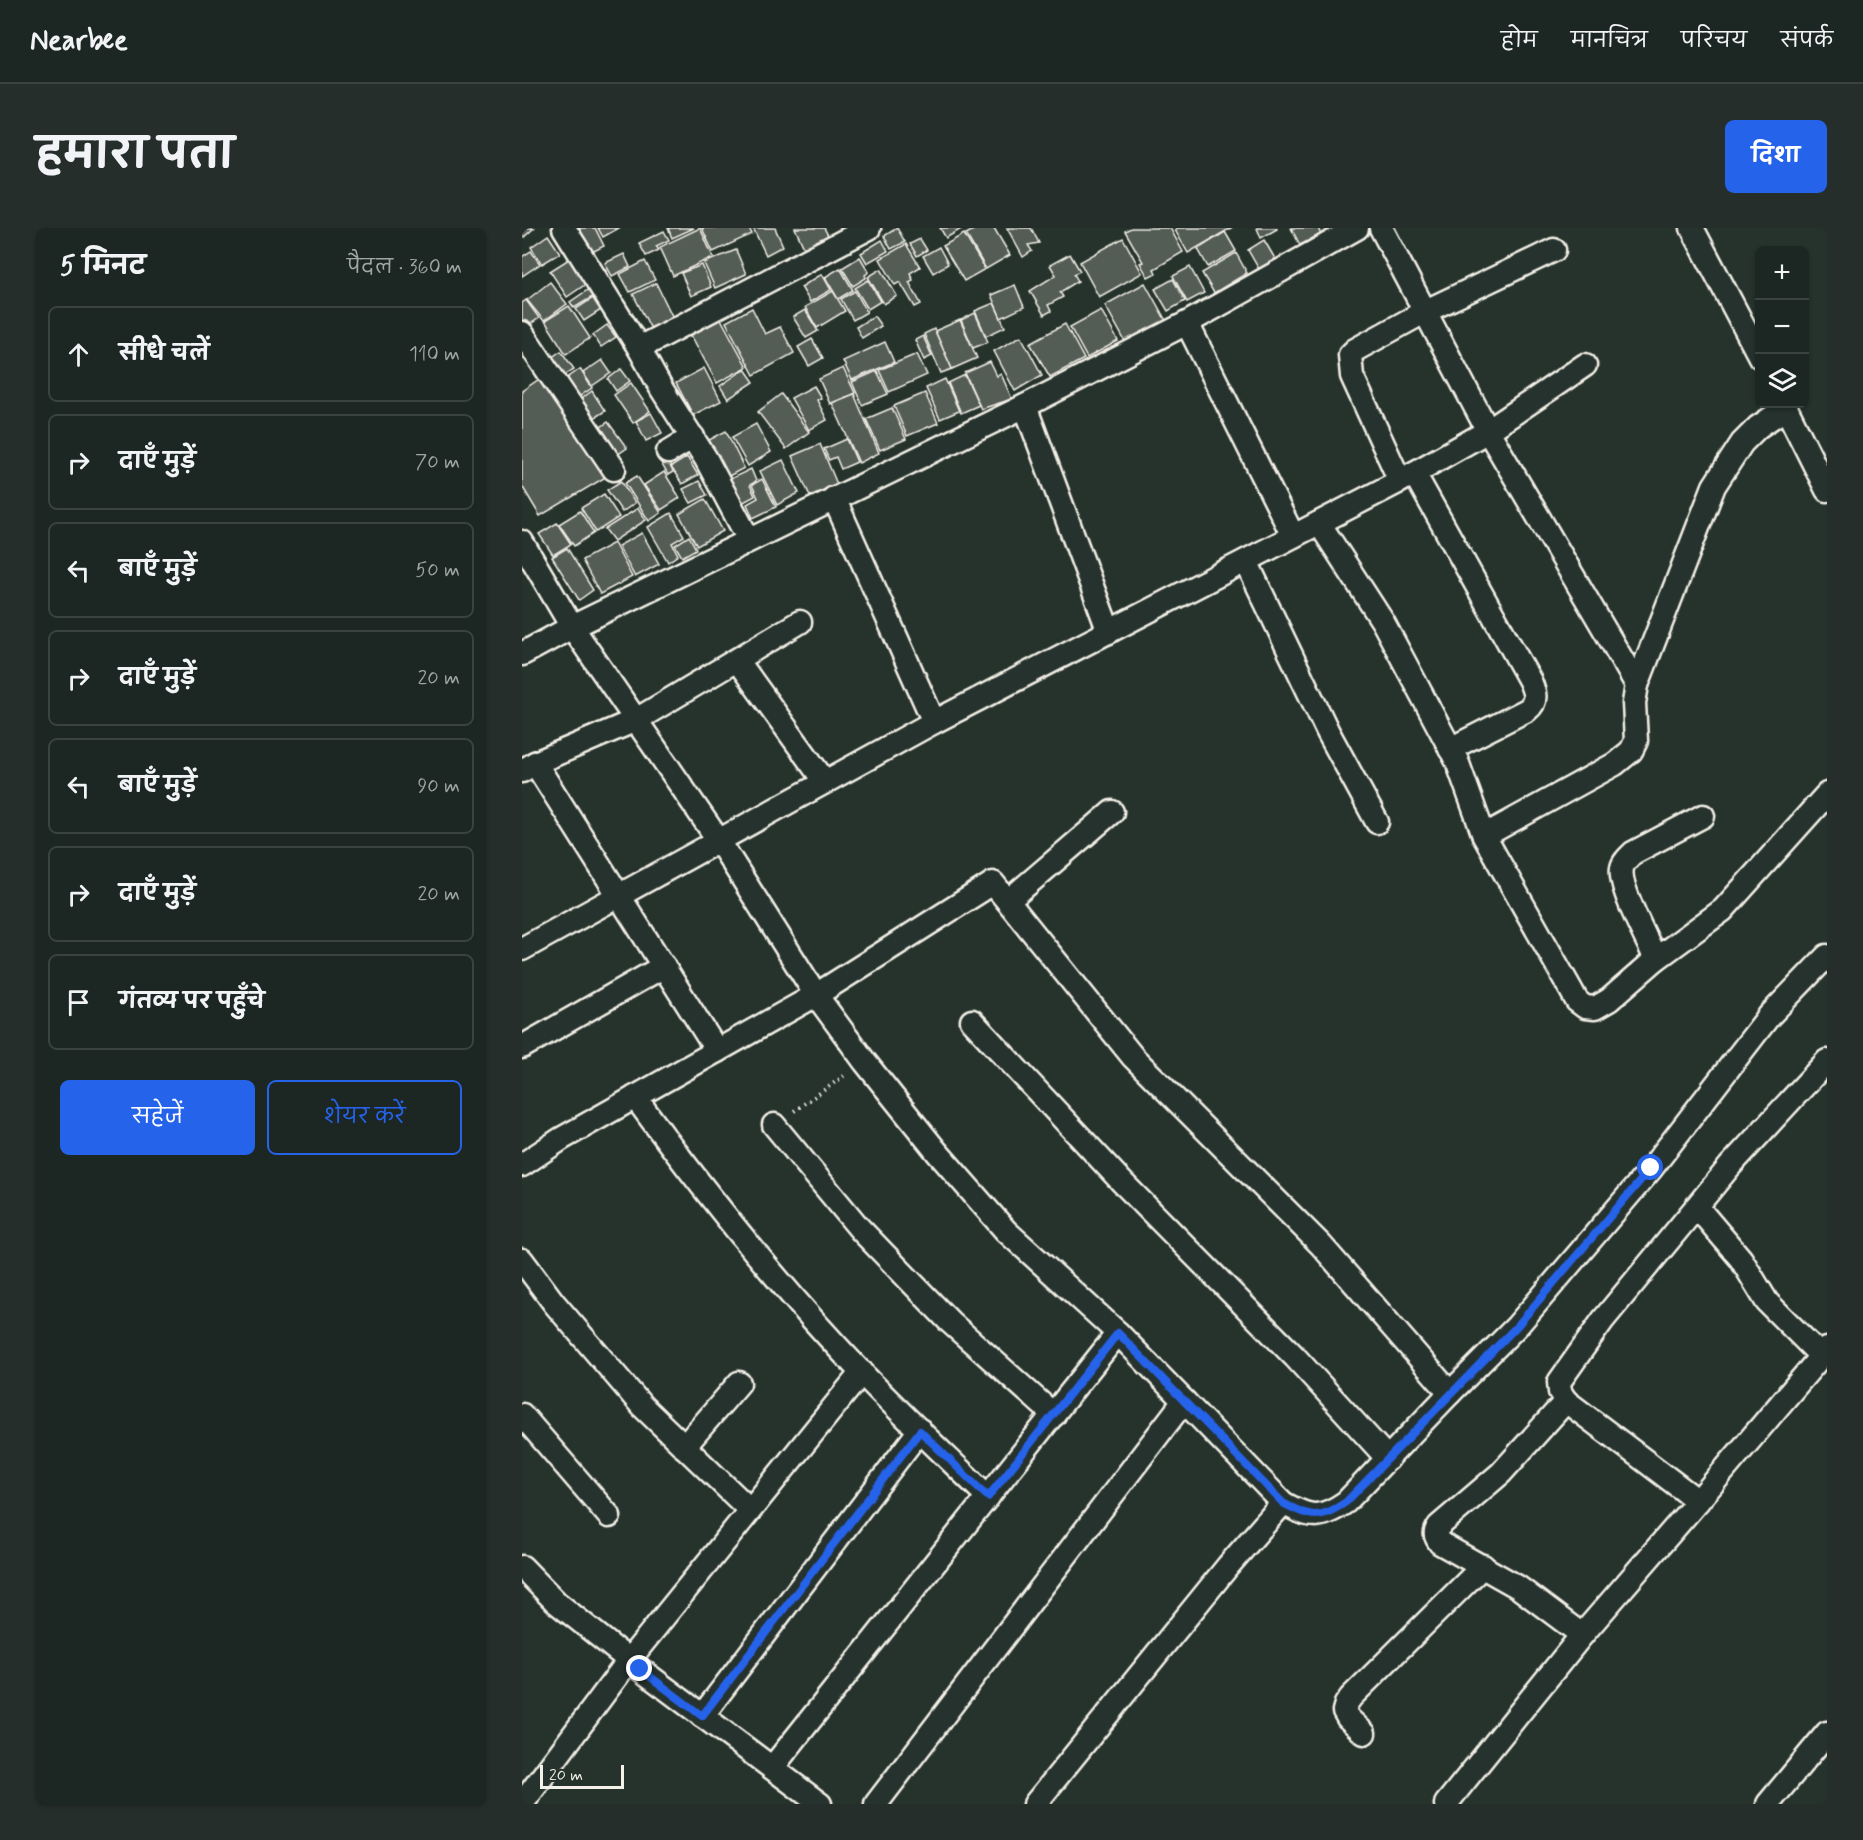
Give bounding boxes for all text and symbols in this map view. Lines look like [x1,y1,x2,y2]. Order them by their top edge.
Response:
text: Nearbee [30,23,128,60]
text: होम [1501,27,1538,55]
text: मानचित्र [1571,27,1648,55]
text: परिचय [1681,27,1747,55]
text: संपर्क [1780,27,1833,55]
button: दिशा [1725,120,1827,193]
text: हमारा पता [36,128,234,183]
map controls [1755,246,1809,408]
button: + [1755,246,1809,300]
text: 5 मिनट [60,250,146,284]
text: पैदल · 360 m [347,254,462,281]
button: − [1755,300,1809,354]
icon: ahead [62,338,95,371]
text: सीधे चलें [119,340,209,368]
text: 110 m [409,341,460,368]
button: layers [1755,354,1809,408]
icon: right [62,446,95,479]
text: दाएँ मुड़ें [119,448,196,476]
text: 70 m [415,449,460,476]
icon: left [62,554,95,587]
text: बाएँ मुड़ें [119,556,197,584]
text: 50 m [415,557,460,584]
icon: right [62,662,95,695]
text: दाएँ मुड़ें [119,664,196,692]
text: 20 m [417,665,460,692]
icon: left [62,770,95,803]
text: बाएँ मुड़ें [119,772,197,800]
text: 90 m [417,773,460,800]
icon: right [62,878,95,911]
text: दाएँ मुड़ें [119,880,196,908]
text: 20 m [417,881,460,908]
icon: arrive [62,986,95,1019]
text: गंतव्य पर पहुँचे [119,988,265,1016]
button: सहेजें [60,1080,255,1155]
button: शेयर करें [267,1080,462,1155]
route start [1637,1154,1663,1180]
route end [626,1655,652,1681]
scale bar [540,1762,624,1790]
text: 20 m [549,1765,583,1786]

